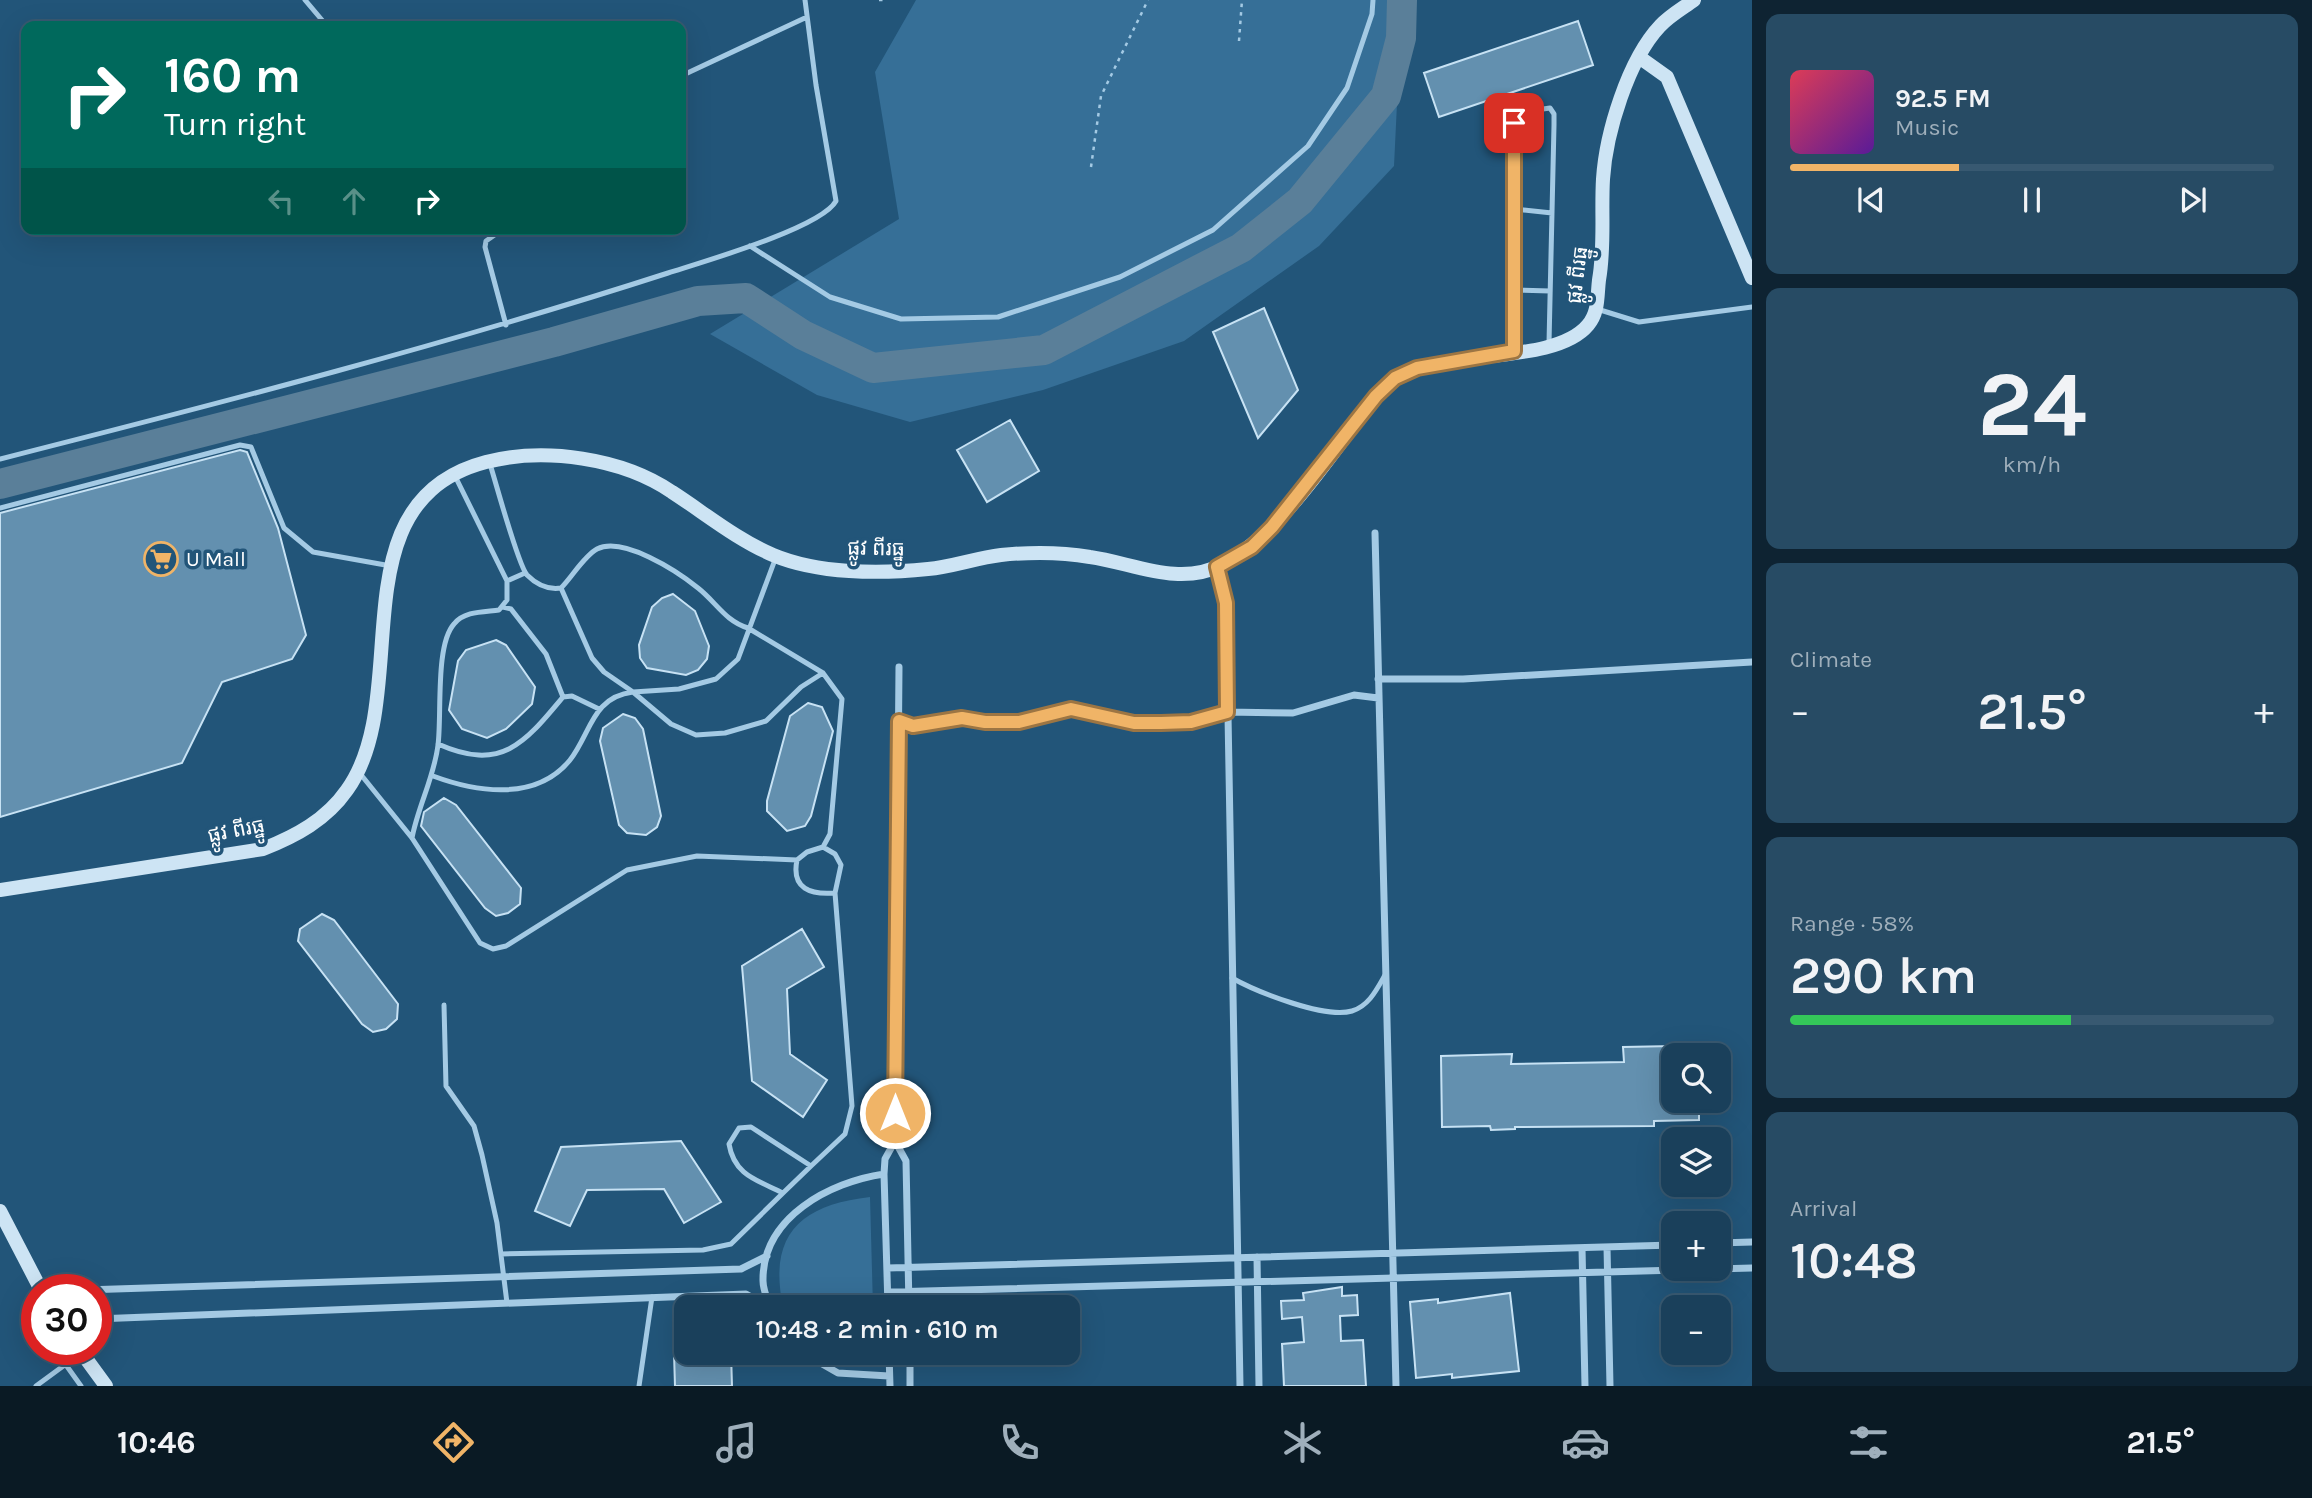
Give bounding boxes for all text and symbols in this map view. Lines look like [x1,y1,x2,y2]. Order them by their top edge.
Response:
text: 160 m [164,47,301,104]
icon: right [49,49,140,140]
text: 92.5 FM [1895,83,1991,114]
pin [1484,93,1544,153]
icon: arrive [1495,104,1533,142]
text: Turn right [164,106,306,143]
text: Music [1895,114,1959,141]
icon: previous [1852,181,1890,219]
icon: pause [2013,181,2051,219]
icon: next [2174,181,2212,219]
icon: left [262,182,300,220]
icon: ahead [335,182,373,220]
icon: right [408,182,446,220]
street label: ផ្លូវ ពីរធ្នូ [1562,245,1600,306]
text: 24 [1977,352,2087,458]
text: km/h [2003,451,2061,478]
street label: ផ្លូវ ពីរធ្នូ [847,535,905,568]
supermarket icon: U Mall [142,540,180,578]
place label: U Mall [186,547,246,571]
text: Climate [1790,646,1872,673]
text: 21.5° [1977,681,2087,742]
text: − [1790,689,1810,734]
text: + [2254,689,2274,734]
street label: ផ្លូវ ពីរធ្នូ [205,813,268,854]
text: Range · 58% [1790,910,1914,937]
text: 290 km [1790,945,1977,1006]
map controls [1661,1043,1731,1365]
button: search [1661,1043,1731,1113]
position arrow [858,1076,932,1150]
button: layers [1661,1127,1731,1197]
text: Arrival [1790,1195,1857,1222]
button: + [1661,1211,1731,1281]
text: 10:48 [1790,1230,1918,1291]
speed limit sign: 30 [21,1274,112,1365]
button: − [1661,1295,1731,1365]
text: 10:48 · 2 min · 610 m [755,1314,999,1345]
icon: directions [429,1418,478,1467]
icon: music [712,1418,761,1467]
icon: phone [995,1418,1044,1467]
icon: climate [1278,1418,1327,1467]
icon: car [1561,1418,1610,1467]
icon: filters [1844,1418,1893,1467]
text: 10:46 [117,1424,196,1461]
text: 21.5° [2126,1424,2195,1461]

